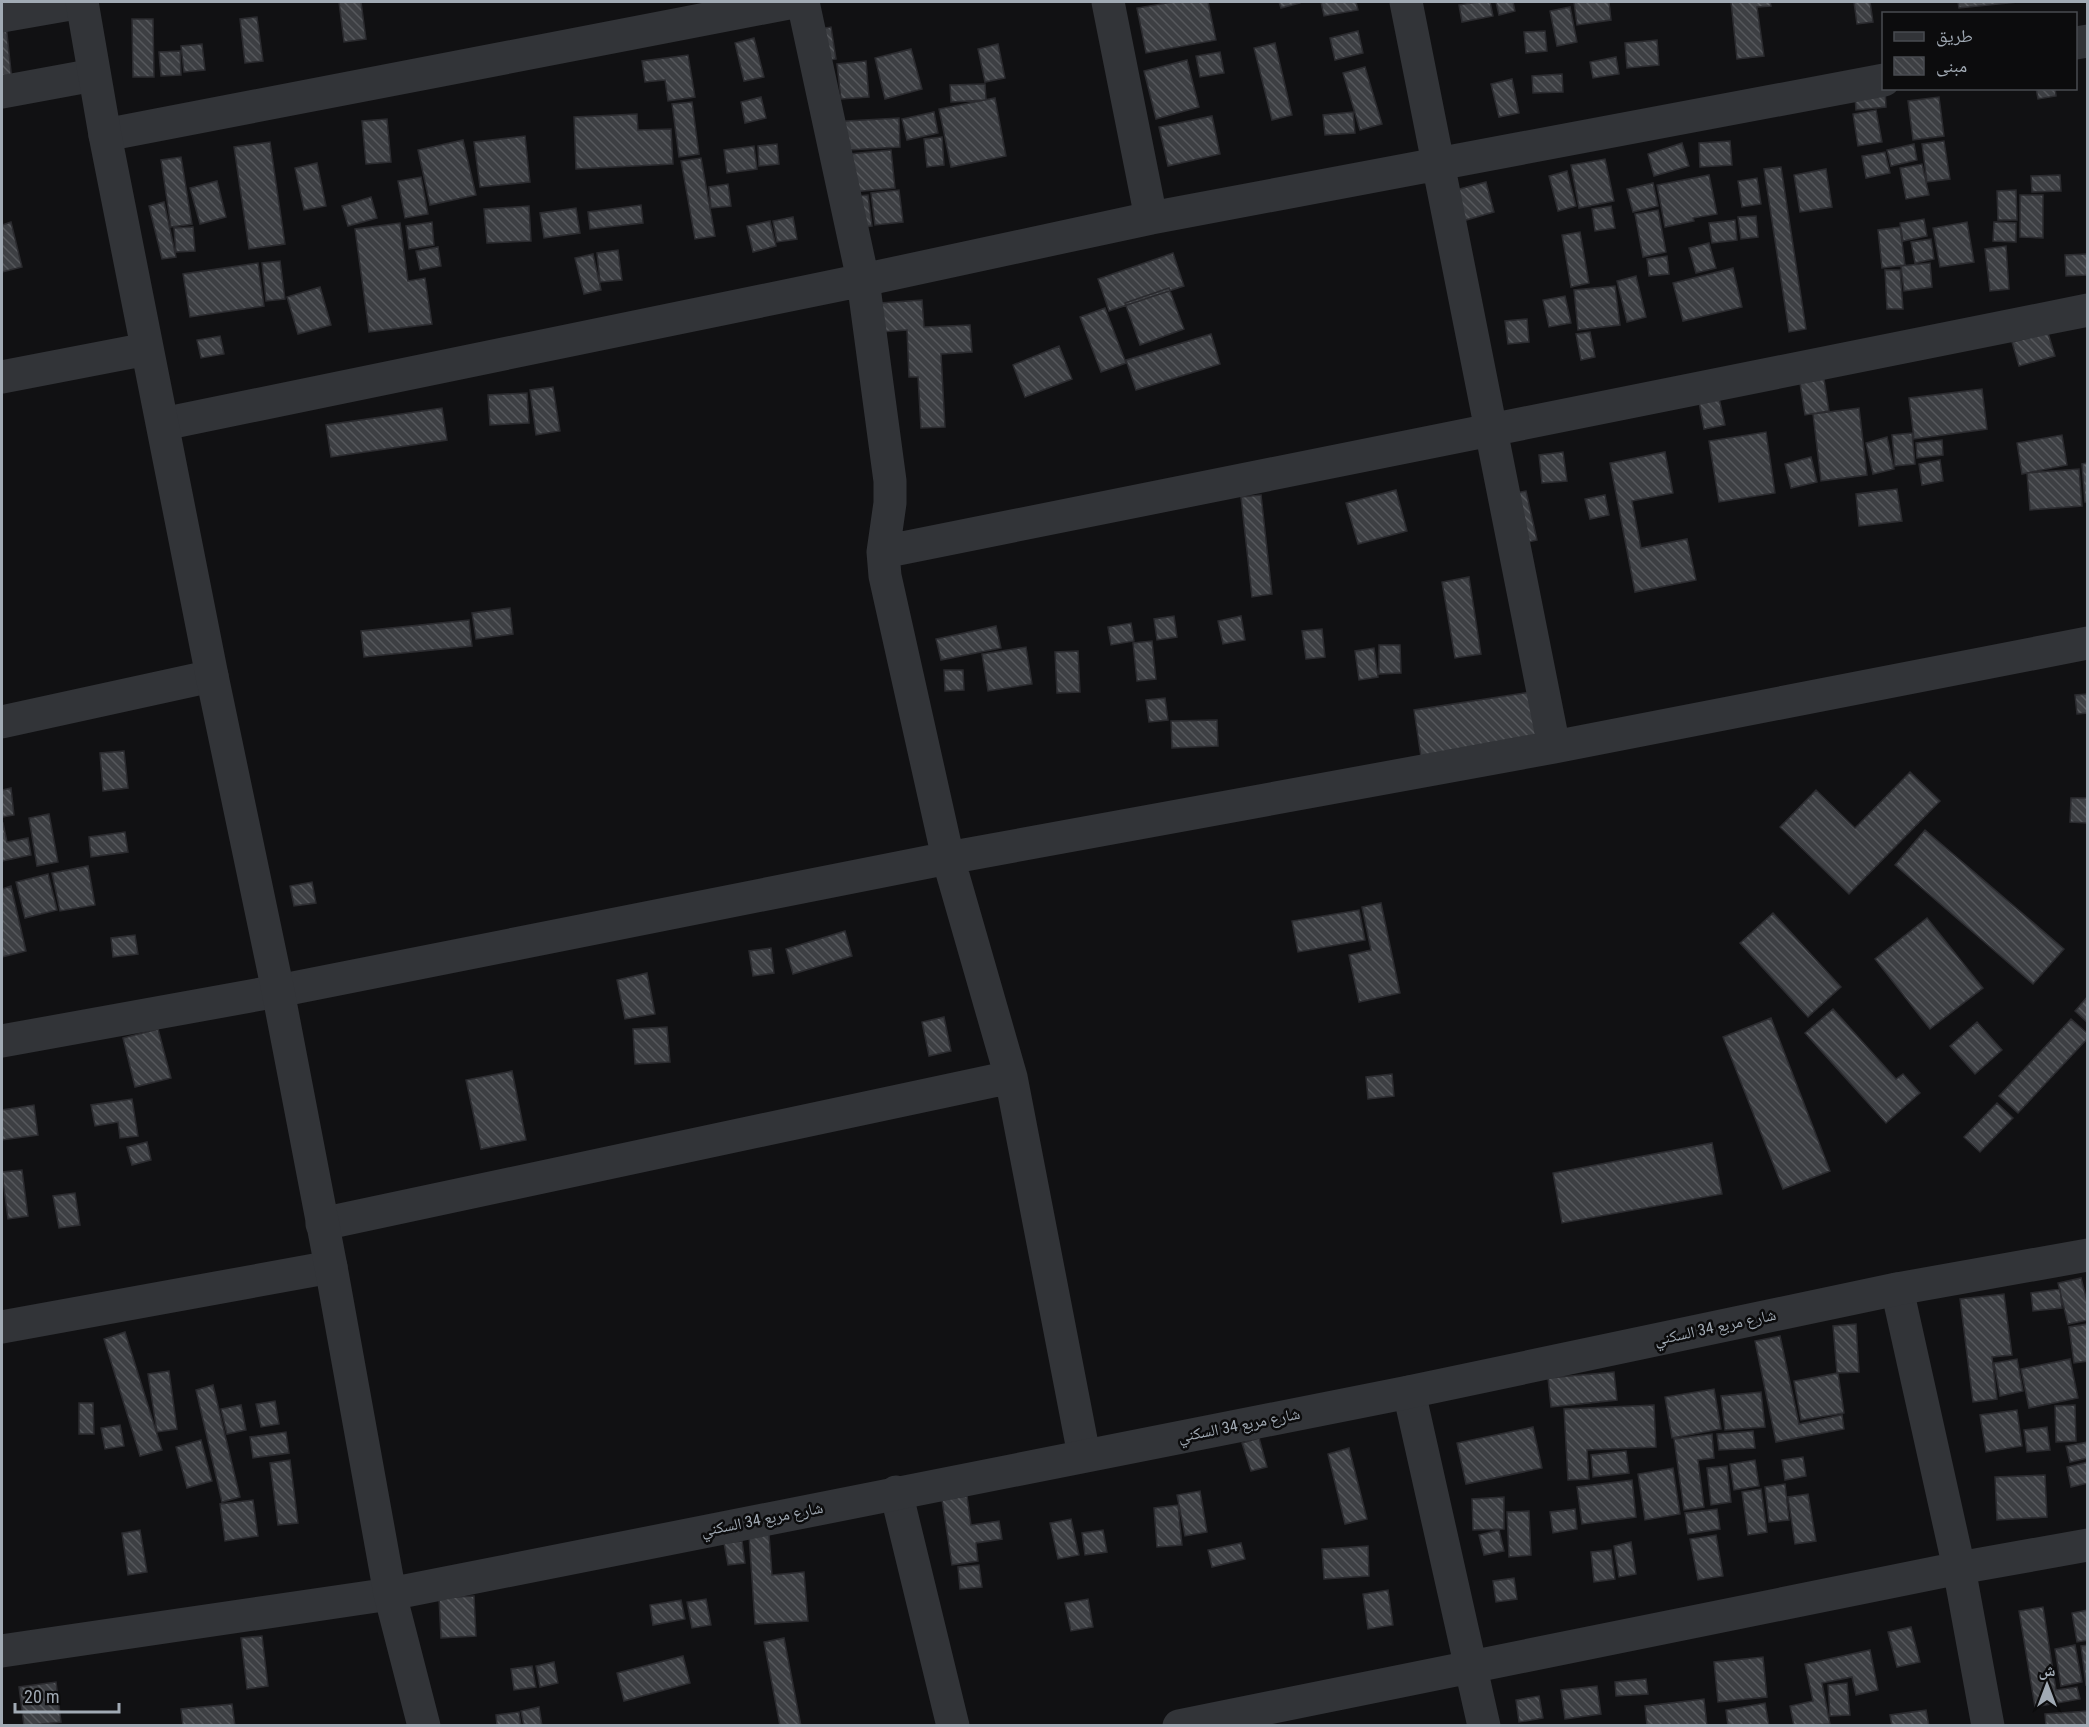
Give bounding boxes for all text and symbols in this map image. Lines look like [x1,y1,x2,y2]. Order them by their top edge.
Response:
legend [1882,12,2077,90]
text: طريق [1936,25,1973,47]
text: مبنى [1936,55,1967,77]
street label: شارع مربع 34 السكني [1652,1305,1778,1352]
street label: شارع مربع 34 السكني [1176,1404,1302,1449]
street label: شارع مربع 34 السكني [699,1498,825,1543]
north arrow [2017,1655,2077,1715]
text: ش [2039,1661,2056,1680]
scale bar [15,1676,118,1714]
text: 20 m [24,1686,59,1707]

